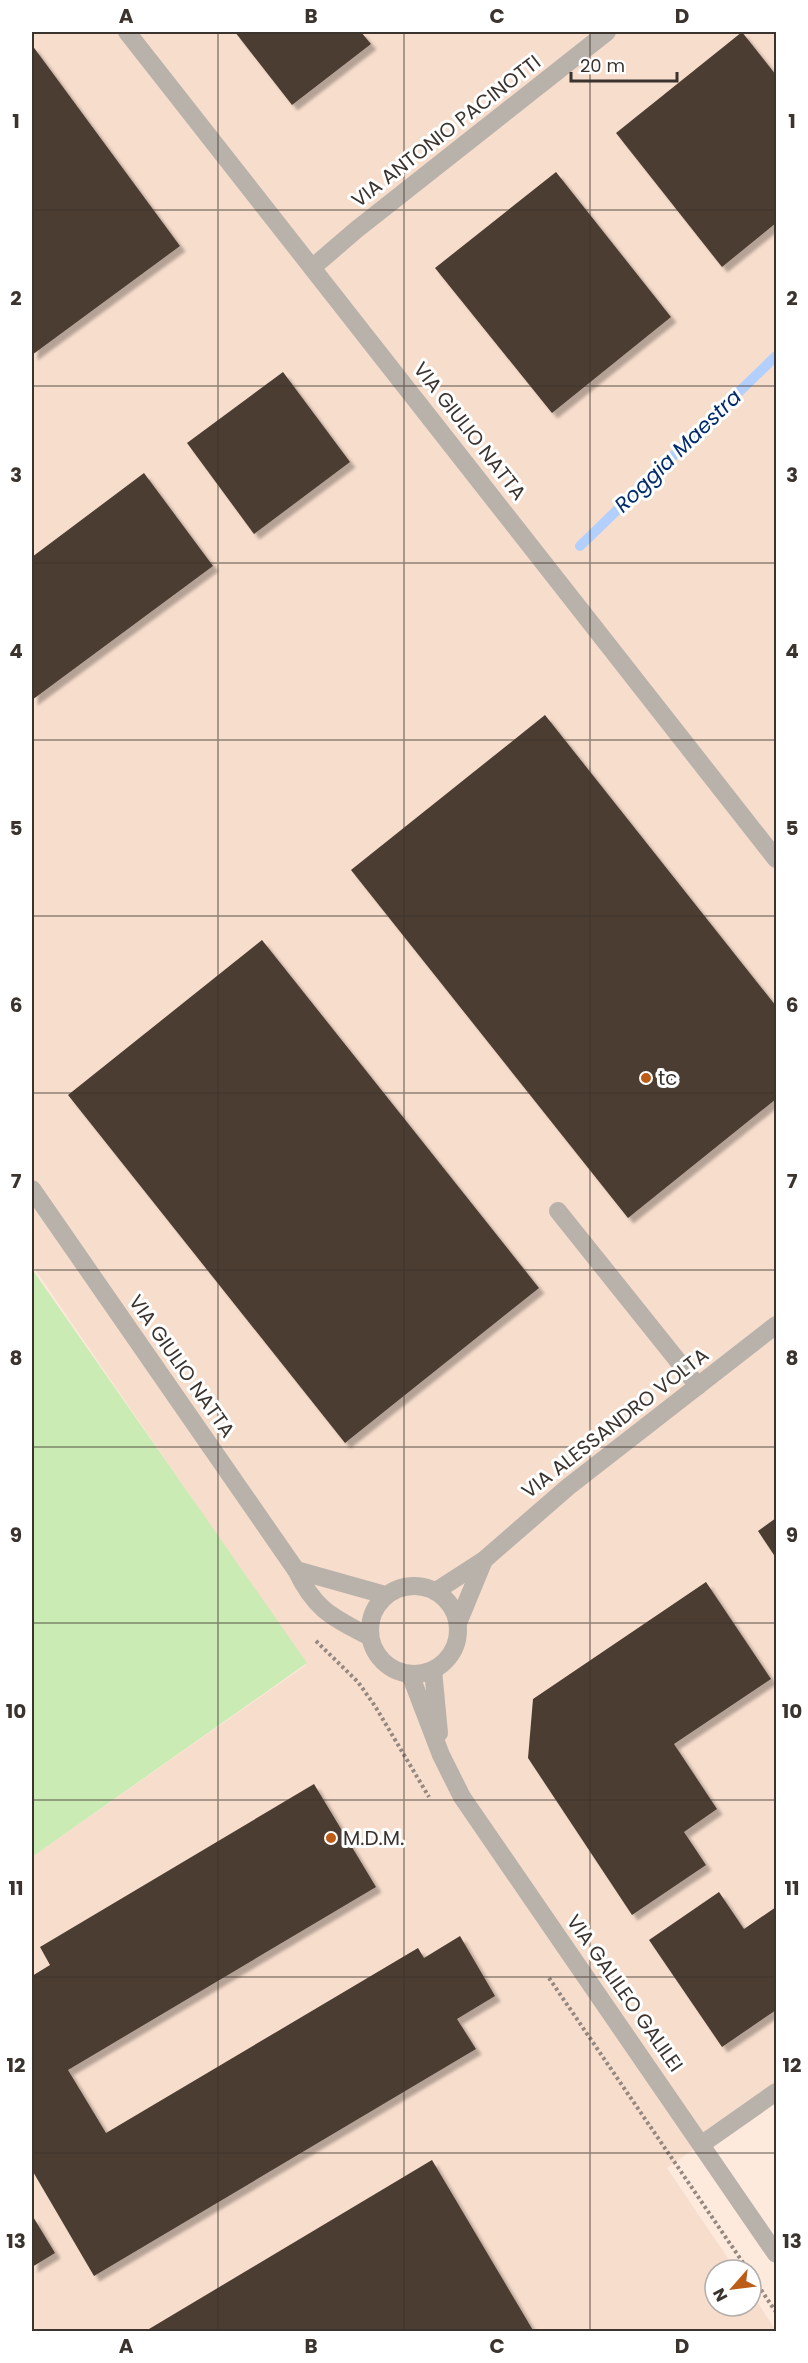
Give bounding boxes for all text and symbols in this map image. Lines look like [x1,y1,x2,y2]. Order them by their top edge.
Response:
text: A [119,2,134,30]
text: B [304,2,318,30]
text: C [489,2,505,30]
text: D [675,2,689,30]
scale bar [571,45,678,83]
street label: VIA ANTONIO PACINOTTI [346,48,546,214]
text: 20 m [580,53,625,78]
text: 1 [12,107,20,135]
text: 1 [788,107,796,135]
text: 2 [10,284,22,312]
text: 2 [786,284,798,312]
street label: VIA GIULIO NATTA [407,356,533,506]
water label: Roggia Maestra [608,382,747,519]
text: 3 [10,461,22,489]
text: 3 [786,461,798,489]
text: 4 [9,637,23,665]
text: 4 [785,637,799,665]
text: 5 [10,814,23,842]
text: 5 [786,814,799,842]
text: 6 [10,991,22,1019]
text: 6 [786,991,798,1019]
place label: tc [658,1064,677,1092]
marker: tc [639,1071,653,1085]
text: 7 [11,1167,22,1195]
text: 7 [787,1167,798,1195]
street label: VIA GIULIO NATTA [122,1289,242,1443]
street label: VIA ALESSANDRO VOLTA [516,1341,714,1505]
text: 8 [10,1344,22,1372]
text: 8 [786,1344,798,1372]
text: 9 [10,1521,22,1549]
text: 9 [786,1521,798,1549]
text: 10 [6,1697,26,1725]
text: 10 [782,1697,802,1725]
place label: M.D.M. [343,1824,404,1852]
marker: M.D.M. [324,1831,338,1845]
text: 11 [8,1874,24,1902]
text: 11 [784,1874,800,1902]
street label: VIA GALILEO GALILEI [560,1909,690,2077]
text: 12 [7,2051,25,2079]
text: 12 [783,2051,801,2079]
text: 13 [6,2227,26,2255]
text: 13 [782,2227,802,2255]
north arrow [703,2258,763,2318]
text: N [707,2284,733,2306]
text: A [119,2332,134,2360]
text: B [304,2332,318,2360]
text: C [489,2332,505,2360]
text: D [675,2332,689,2360]

